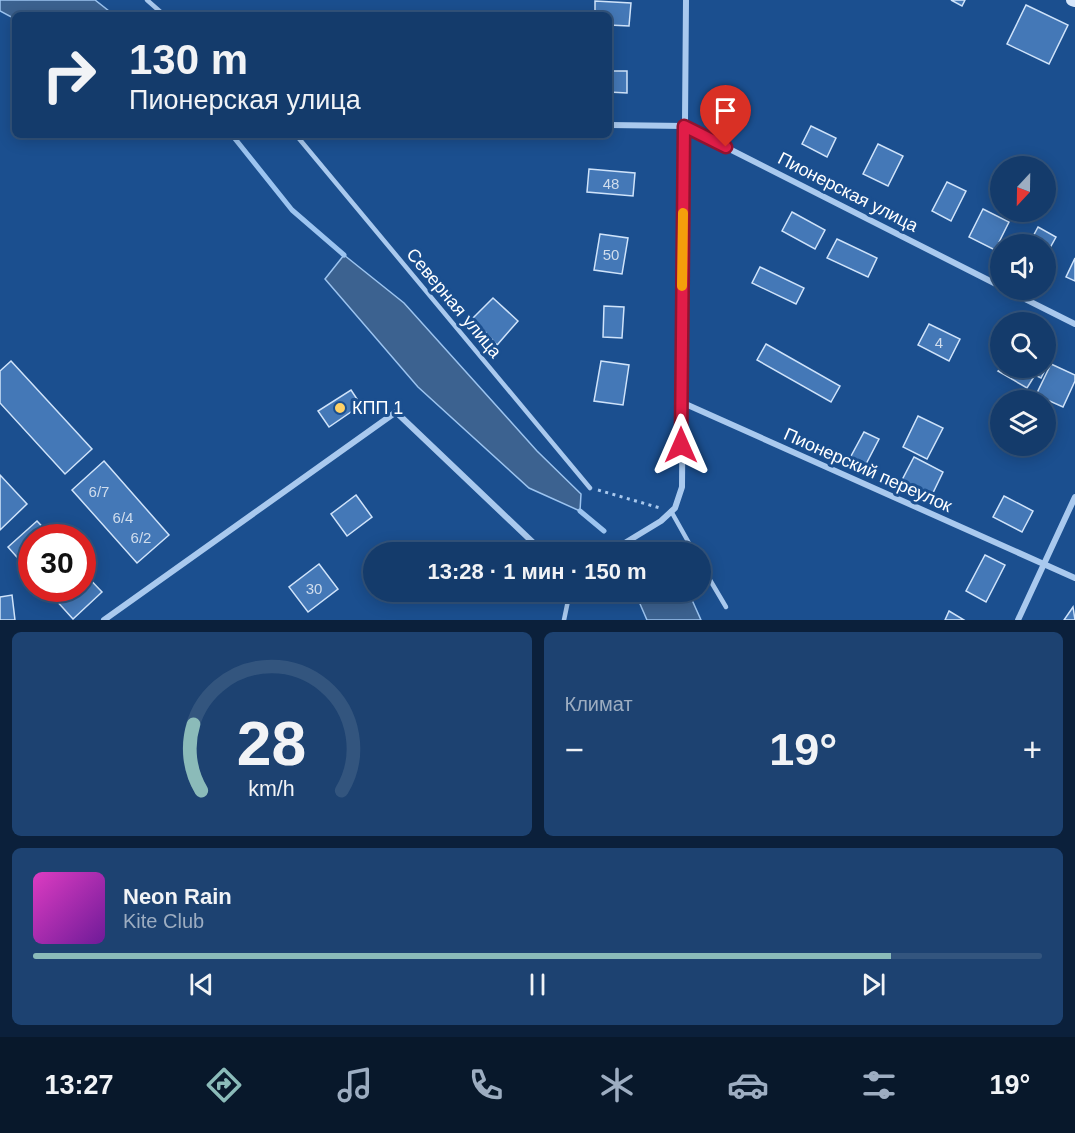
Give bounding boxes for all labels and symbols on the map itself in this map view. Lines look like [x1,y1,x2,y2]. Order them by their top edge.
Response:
pin [700,85,751,147]
street label: Пионерская улица [775,148,922,236]
north arrow [990,156,1056,222]
house number: 48 [603,175,619,192]
street label: Северная улица [402,244,506,362]
house number: 50 [603,246,619,263]
house number: 4 [935,334,943,351]
place label: КПП 1 [352,398,403,418]
marker: КПП 1 [333,401,347,415]
position arrow [649,413,713,477]
street label: Пионерский переулок [781,424,955,516]
house number: 6/7 [89,483,109,500]
house number: 6/4 [113,509,133,526]
speed limit sign: 30 [18,524,96,602]
house number: 6/2 [131,529,151,546]
house number: 30 [306,580,322,597]

